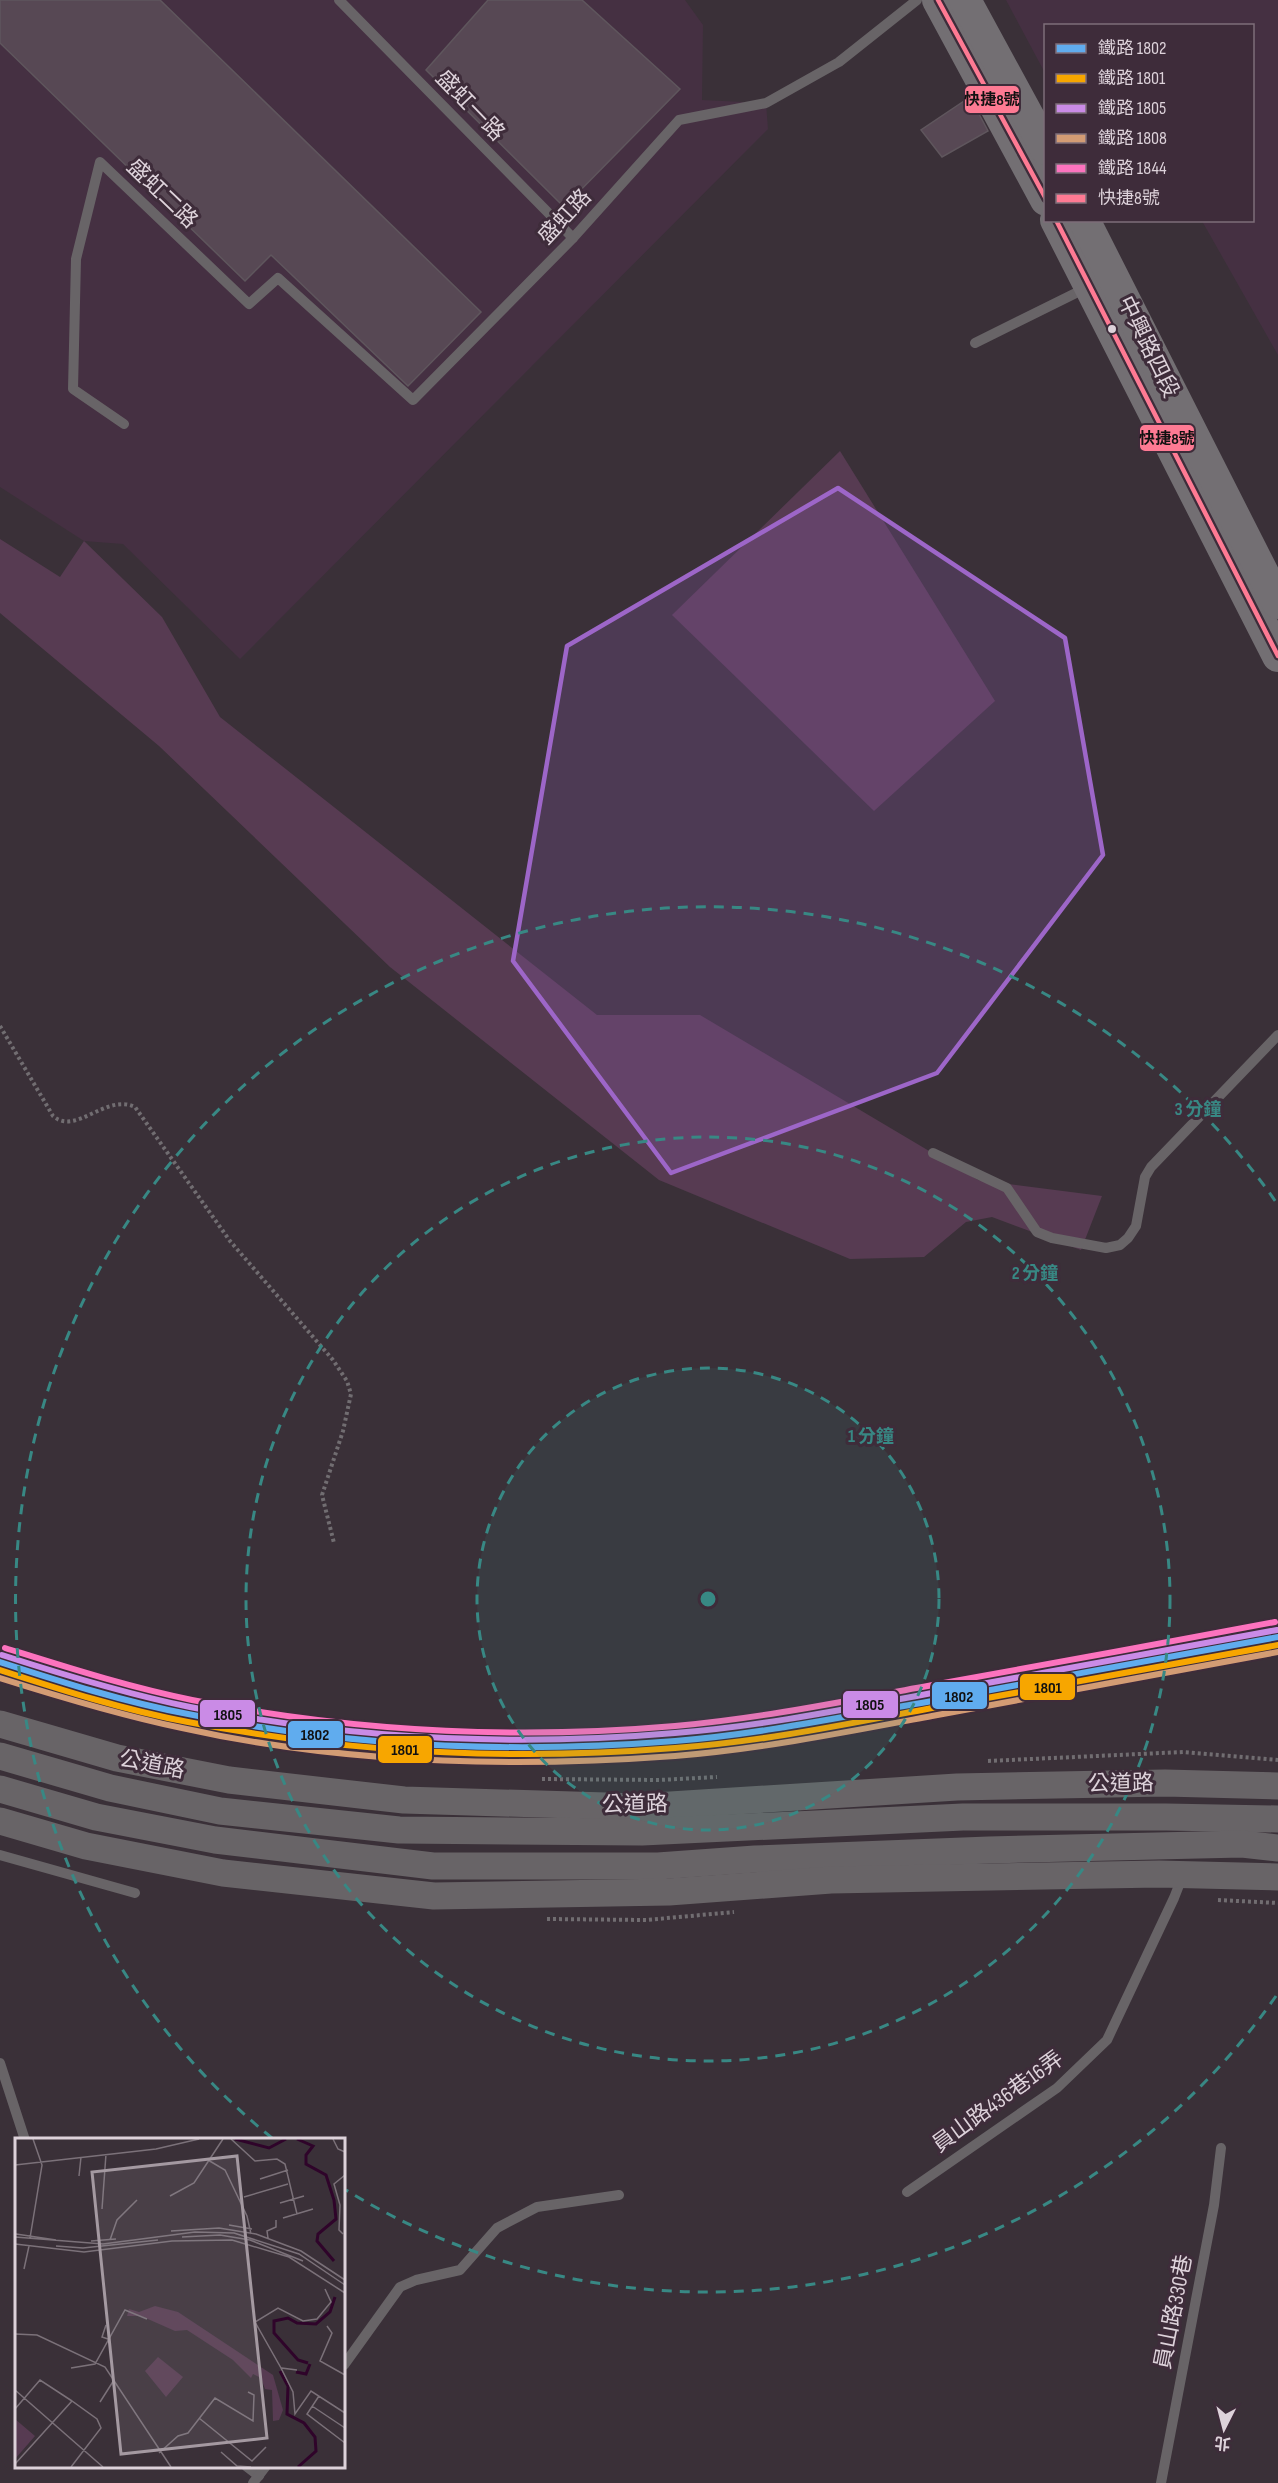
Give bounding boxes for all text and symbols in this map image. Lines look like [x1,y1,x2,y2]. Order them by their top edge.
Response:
legend [1044,24,1254,222]
text: 鐵路 1802 [1098,38,1167,59]
street label: 盛虹一路 [430,65,510,147]
text: 鐵路 1801 [1098,68,1166,89]
line badge: 快捷8號 [964,85,1020,114]
text: 快捷8號 [964,91,1020,110]
text: 鐵路 1805 [1098,98,1166,119]
text: 鐵路 1808 [1098,128,1167,149]
street label: 盛虹二路 [121,154,203,234]
text: 鐵路 1844 [1098,158,1167,179]
street label: 盛虹路 [533,184,597,250]
text: 快捷8號 [1098,188,1160,209]
street label: 中興路四段 [1112,292,1184,402]
unlabelled marker [1106,323,1118,335]
line badge: 快捷8號 [1139,424,1195,452]
text: 快捷8號 [1139,430,1195,449]
text: 3 分鐘 [1175,1099,1221,1120]
text: 2 分鐘 [1012,1263,1058,1284]
text: 1 分鐘 [848,1426,894,1447]
centre of rings [698,1589,718,1609]
line badge: 1801 [1019,1673,1076,1701]
text: 1801 [1034,1679,1063,1698]
line badge: 1802 [931,1681,988,1710]
text: 1802 [945,1688,973,1707]
line badge: 1805 [842,1690,899,1719]
text: 1805 [856,1696,884,1715]
line badge: 1805 [199,1699,256,1728]
text: 1805 [214,1706,242,1725]
line badge: 1802 [287,1720,344,1749]
text: 1802 [301,1726,329,1745]
line badge: 1801 [377,1735,433,1764]
text: 1801 [391,1741,420,1760]
street label: 公道路 [117,1745,187,1785]
street label: 公道路 [1088,1770,1154,1798]
street label: 公道路 [602,1791,668,1819]
street label: 員山路436巷16弄 [927,2045,1069,2159]
inset map [15,2138,345,2468]
street label: 員山路330巷 [1150,2252,1198,2372]
north arrow [1194,2399,1254,2459]
text: 北 [1214,2432,1232,2453]

